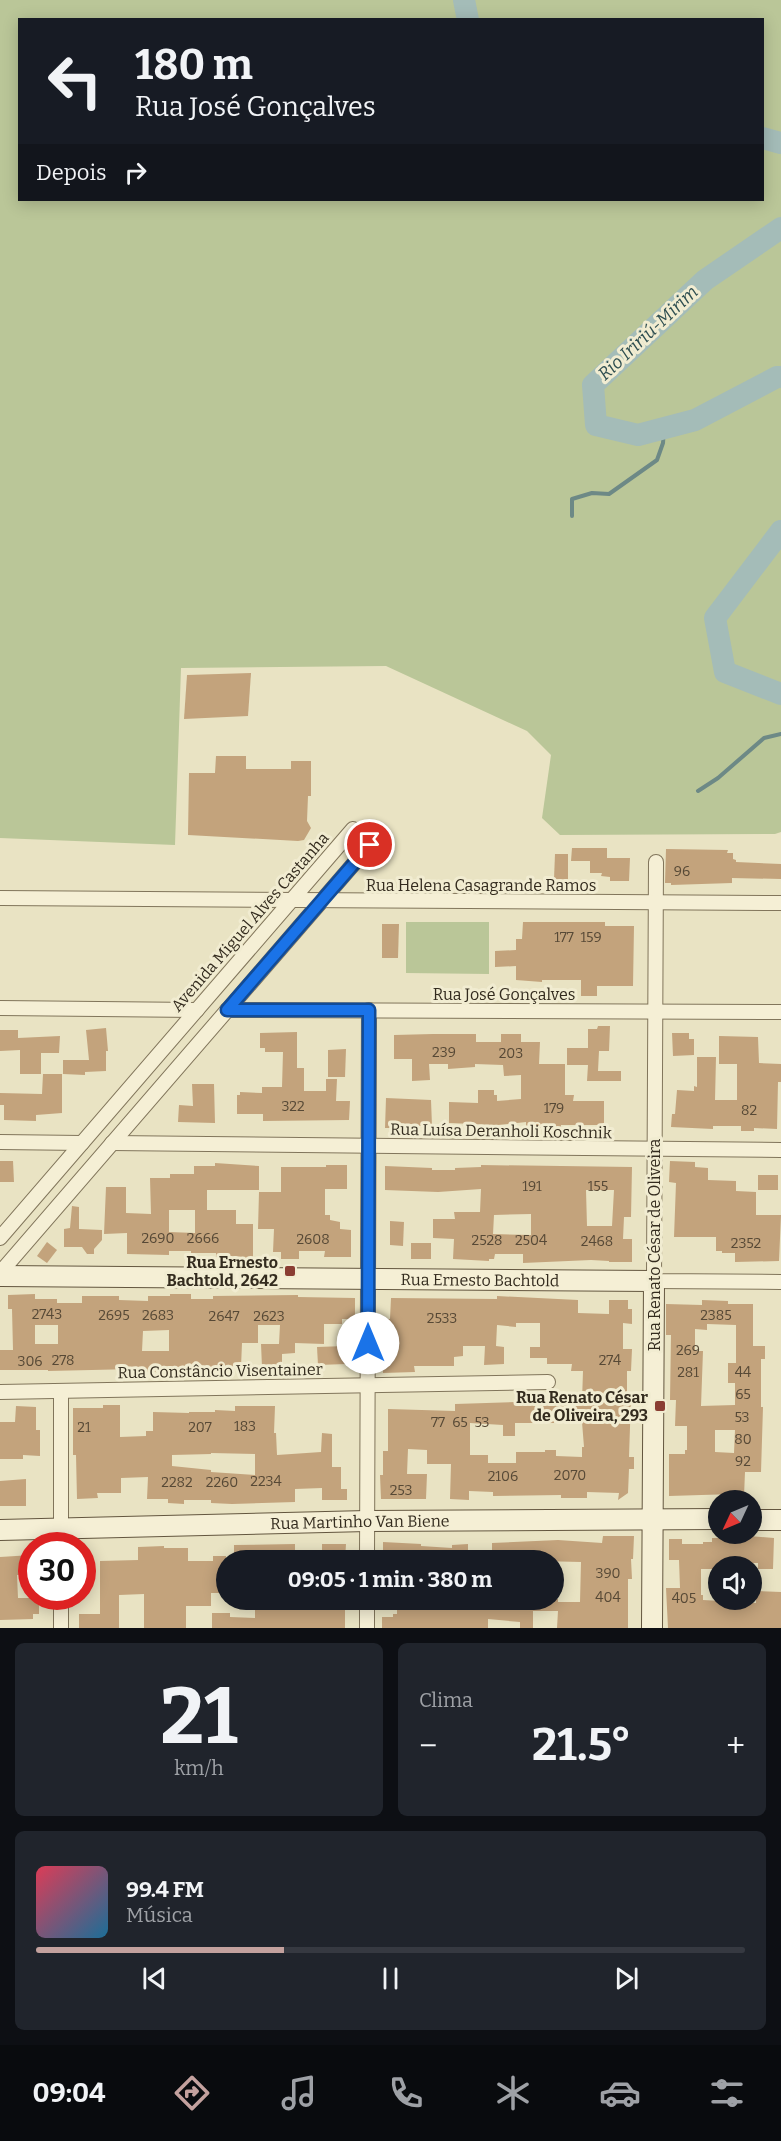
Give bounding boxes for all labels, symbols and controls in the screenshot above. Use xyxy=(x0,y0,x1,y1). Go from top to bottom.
text: 180 m xyxy=(135,40,253,90)
icon: left xyxy=(36,42,114,120)
text: Rua José Gonçalves xyxy=(135,91,376,123)
icon: right xyxy=(119,156,152,189)
text: Depois xyxy=(36,159,107,186)
water label: Rio Iririú-Mirim xyxy=(593,281,703,385)
pin xyxy=(344,819,395,870)
street label: Avenida Miguel Alves Castanha xyxy=(167,828,333,1015)
icon: arrive xyxy=(353,828,386,861)
house number: 96 xyxy=(674,863,690,880)
street label: Rua Helena Casagrande Ramos xyxy=(366,876,596,895)
house number: 177 xyxy=(554,929,574,946)
house number: 159 xyxy=(580,929,602,946)
street label: Rua José Gonçalves xyxy=(433,985,575,1004)
house number: 239 xyxy=(432,1044,456,1061)
house number: 203 xyxy=(499,1045,523,1062)
house number: 322 xyxy=(281,1098,305,1115)
house number: 179 xyxy=(544,1100,564,1117)
house number: 82 xyxy=(741,1102,757,1119)
street label: Rua Luísa Deranholi Koschnik xyxy=(390,1120,612,1142)
street label: Rua Renato César de Oliveira xyxy=(645,1138,664,1351)
house number: 191 xyxy=(522,1178,542,1195)
house number: 155 xyxy=(588,1178,608,1195)
house number: 2690 xyxy=(141,1230,175,1247)
house number: 2666 xyxy=(187,1230,219,1247)
house number: 2608 xyxy=(296,1231,330,1248)
house number: 2528 xyxy=(472,1232,502,1249)
house number: 2504 xyxy=(515,1232,547,1249)
house number: 2468 xyxy=(581,1233,613,1250)
house number: 2352 xyxy=(731,1235,761,1252)
place label: Rua Ernesto Bachtold, 2642 xyxy=(167,1253,278,1290)
marker: Rua Ernesto Bachtold, 2642 xyxy=(283,1264,297,1278)
street label: Rua Ernesto Bachtold xyxy=(400,1270,560,1290)
house number: 2743 xyxy=(32,1306,62,1323)
house number: 2695 xyxy=(98,1307,130,1324)
house number: 2683 xyxy=(142,1307,174,1324)
house number: 2385 xyxy=(700,1307,732,1324)
house number: 2647 xyxy=(209,1308,239,1325)
house number: 2623 xyxy=(253,1308,285,1325)
house number: 2533 xyxy=(427,1310,457,1327)
position arrow xyxy=(336,1311,400,1375)
house number: 269 xyxy=(676,1342,700,1359)
house number: 278 xyxy=(52,1352,74,1369)
house number: 274 xyxy=(599,1352,621,1369)
house number: 306 xyxy=(17,1353,43,1370)
street label: Rua Constâncio Visentainer xyxy=(117,1360,323,1382)
house number: 281 xyxy=(677,1364,699,1381)
house number: 44 xyxy=(735,1364,751,1381)
house number: 65 xyxy=(735,1386,751,1403)
place label: Rua Renato César de Oliveira, 293 xyxy=(516,1388,648,1425)
marker: Rua Renato César de Oliveira, 293 xyxy=(653,1399,667,1413)
house number: 53 xyxy=(734,1409,750,1426)
house number: 77 xyxy=(431,1414,445,1431)
house number: 65 xyxy=(452,1414,468,1431)
house number: 53 xyxy=(474,1414,490,1431)
house number: 183 xyxy=(234,1418,256,1435)
house number: 21 xyxy=(77,1419,91,1436)
house number: 207 xyxy=(188,1419,212,1436)
house number: 80 xyxy=(734,1431,752,1448)
house number: 92 xyxy=(735,1453,751,1470)
house number: 2070 xyxy=(554,1467,586,1484)
house number: 2106 xyxy=(488,1468,518,1485)
house number: 2234 xyxy=(250,1473,282,1490)
house number: 2282 xyxy=(161,1474,193,1491)
house number: 2260 xyxy=(206,1474,238,1491)
house number: 253 xyxy=(390,1482,412,1499)
north arrow xyxy=(708,1490,762,1544)
map controls xyxy=(708,1490,762,1610)
street label: Rua Martinho Van Biene xyxy=(270,1511,450,1533)
speed limit sign: 30 xyxy=(18,1532,96,1610)
button: sound xyxy=(708,1556,762,1610)
house number: 390 xyxy=(595,1565,621,1582)
text: 09:05 · 1 min · 380 m xyxy=(288,1566,492,1593)
house number: 404 xyxy=(595,1589,621,1606)
house number: 405 xyxy=(672,1590,696,1607)
text: 21 xyxy=(160,1670,238,1764)
text: Clima xyxy=(419,1688,473,1712)
text: 21.5° xyxy=(532,1718,631,1772)
text: − xyxy=(419,1726,437,1766)
text: + xyxy=(726,1726,745,1766)
text: km/h xyxy=(174,1756,224,1780)
text: 99.4 FM xyxy=(126,1876,204,1903)
text: Música xyxy=(126,1903,193,1927)
icon: previous xyxy=(138,1962,171,1995)
icon: pause xyxy=(374,1962,407,1995)
icon: next xyxy=(610,1962,643,1995)
icon: directions xyxy=(171,2072,213,2114)
icon: music xyxy=(278,2072,320,2114)
icon: phone xyxy=(385,2072,427,2114)
icon: climate xyxy=(492,2072,534,2114)
icon: car xyxy=(599,2072,641,2114)
icon: filters xyxy=(706,2072,748,2114)
text: 09:04 xyxy=(33,2077,106,2109)

